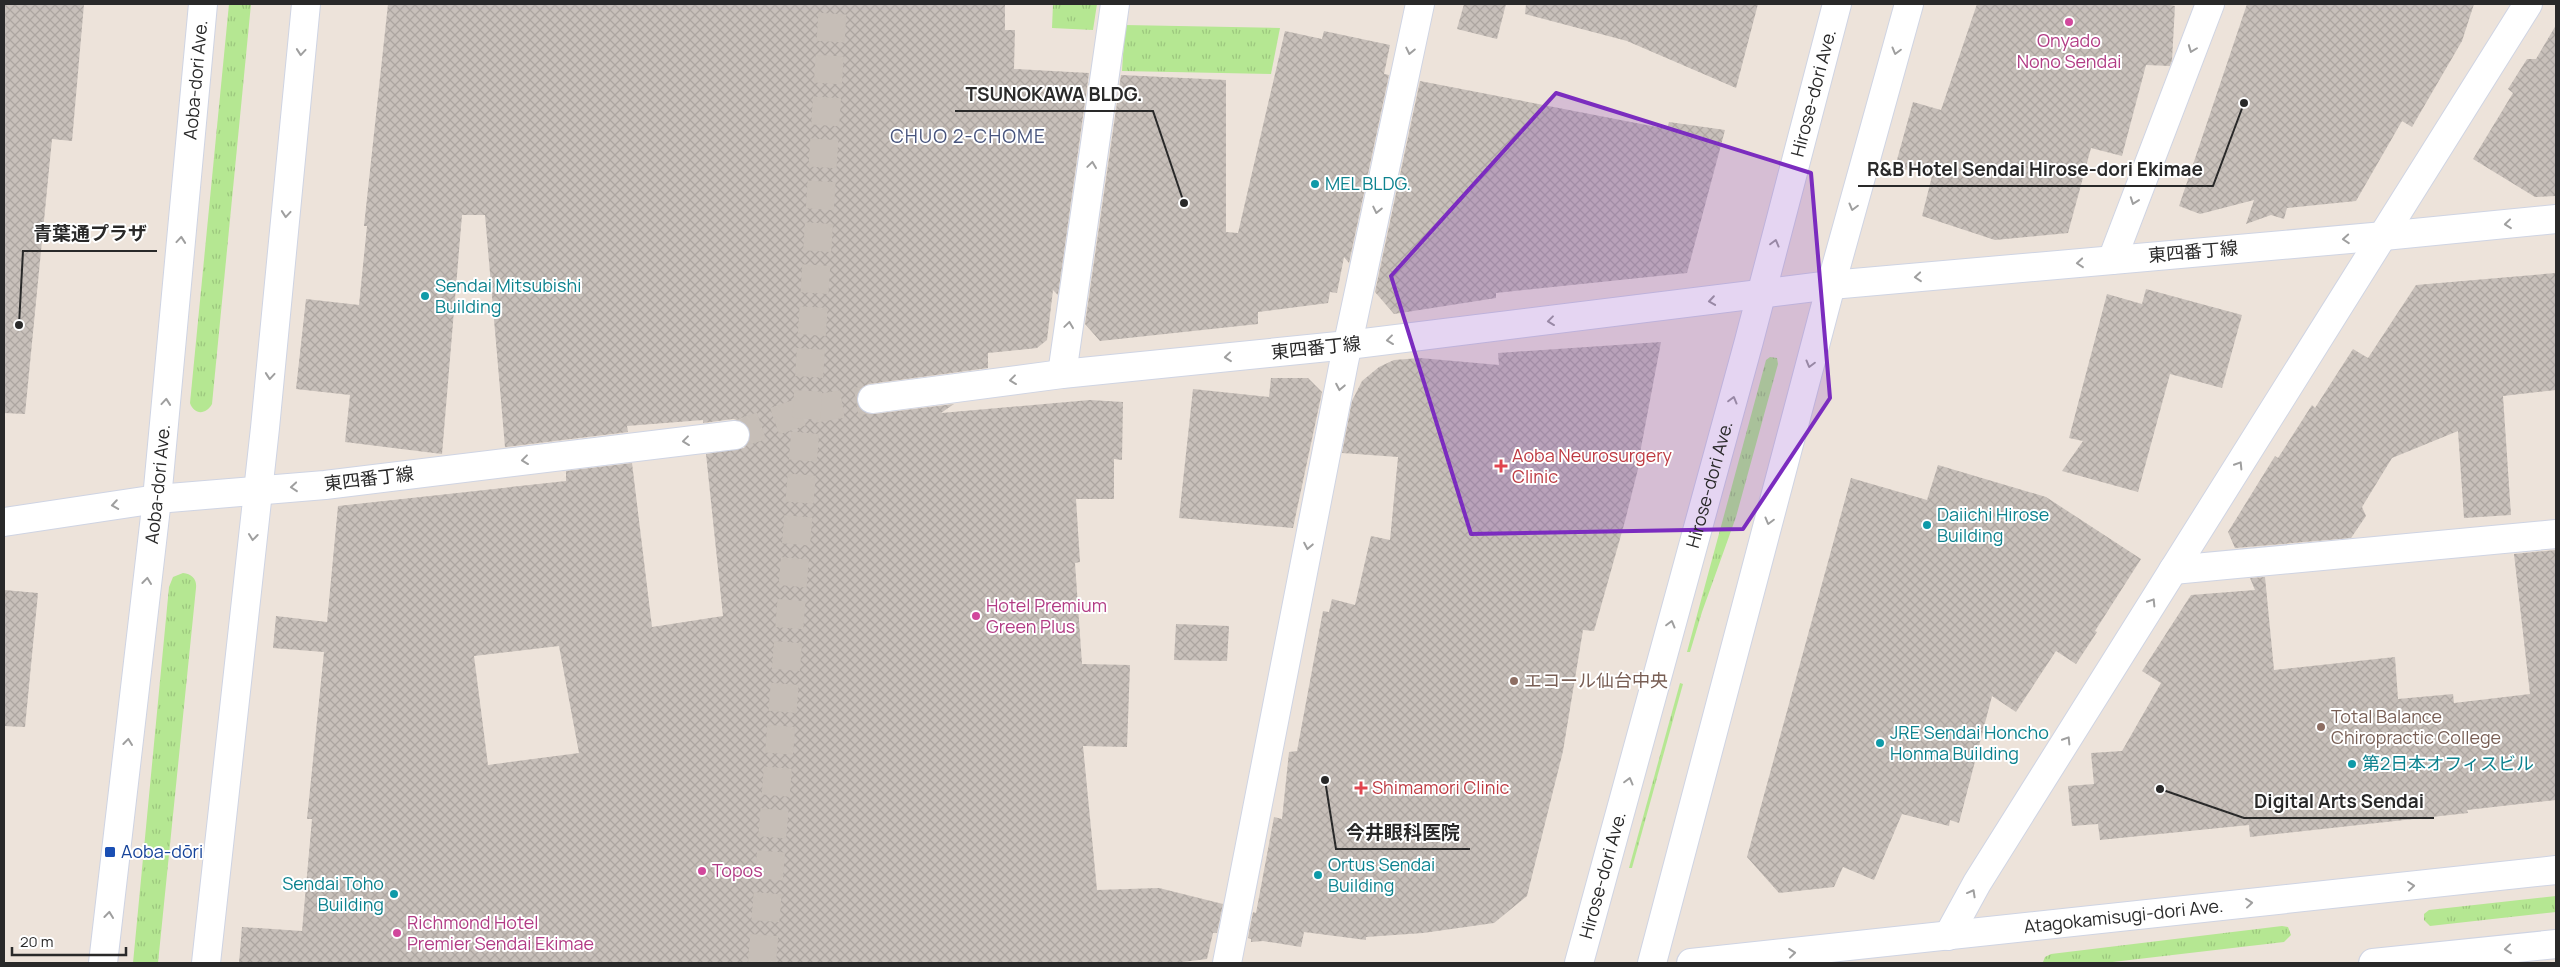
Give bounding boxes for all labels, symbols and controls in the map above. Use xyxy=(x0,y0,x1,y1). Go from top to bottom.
marker: Onyado Nono Sendai xyxy=(2063,16,2075,28)
street label: Aoba-dori Ave. xyxy=(177,19,212,141)
street label: Hirose-dori Ave. xyxy=(1785,27,1841,159)
place label: Onyado Nono Sendai xyxy=(2017,28,2121,73)
one-way arrow xyxy=(2188,44,2198,53)
one-way arrow xyxy=(1892,46,1902,54)
one-way arrow xyxy=(1405,47,1416,56)
one-way arrow xyxy=(296,49,307,57)
callout: TSUNOKAWA BLDG. xyxy=(955,77,1153,111)
text: TSUNOKAWA BLDG. xyxy=(965,81,1143,107)
district label: CHUO 2-CHOME xyxy=(890,123,1046,149)
callout: R&B Hotel Sendai Hirose-dori Ekimae xyxy=(1858,152,2213,186)
text: R&B Hotel Sendai Hirose-dori Ekimae xyxy=(1867,156,2203,182)
one-way arrow xyxy=(1086,160,1096,169)
place label: MEL BLDG. xyxy=(1325,171,1411,195)
marker: MEL BLDG. xyxy=(1309,178,1321,190)
one-way arrow xyxy=(2130,196,2140,205)
one-way arrow xyxy=(1848,203,1859,212)
one-way arrow xyxy=(1372,206,1382,215)
one-way arrow xyxy=(280,210,291,218)
callout: 青葉通プラザ xyxy=(23,217,157,251)
one-way arrow xyxy=(2503,218,2511,229)
text: 青葉通プラザ xyxy=(33,220,147,246)
one-way arrow xyxy=(2342,233,2350,244)
street label: 東四番丁線 xyxy=(2147,235,2239,267)
one-way arrow xyxy=(175,236,186,244)
one-way arrow xyxy=(1769,240,1779,248)
one-way arrow xyxy=(2075,257,2083,268)
one-way arrow xyxy=(1913,271,1921,282)
place label: Sendai Mitsubishi Building xyxy=(435,273,581,318)
marker: Sendai Mitsubishi Building xyxy=(419,290,431,302)
one-way arrow xyxy=(1708,295,1716,305)
one-way arrow xyxy=(1547,315,1555,326)
one-way arrow xyxy=(1063,321,1073,330)
street label: 東四番丁線 xyxy=(1270,330,1362,364)
one-way arrow xyxy=(1385,334,1393,345)
one-way arrow xyxy=(1224,351,1232,362)
one-way arrow xyxy=(1806,360,1816,368)
one-way arrow xyxy=(265,372,276,380)
one-way arrow xyxy=(1009,374,1017,385)
one-way arrow xyxy=(1335,382,1345,391)
one-way arrow xyxy=(1727,397,1737,405)
one-way arrow xyxy=(160,398,171,406)
street label: Hirose-dori Ave. xyxy=(1680,418,1738,551)
street label: Aoba-dori Ave. xyxy=(139,423,175,545)
one-way arrow xyxy=(682,435,690,446)
place label: Aoba Neurosurgery Clinic xyxy=(1512,443,1673,488)
one-way arrow xyxy=(521,454,529,465)
marker: Aoba Neurosurgery Clinic xyxy=(1494,459,1508,473)
street label: 東四番丁線 xyxy=(323,461,415,495)
one-way arrow xyxy=(2233,461,2242,471)
one-way arrow xyxy=(290,481,298,492)
one-way arrow xyxy=(111,500,119,510)
place label: Daiichi Hirose Building xyxy=(1937,502,2049,547)
one-way arrow xyxy=(1764,517,1775,526)
marker: Daiichi Hirose Building xyxy=(1921,519,1933,531)
one-way arrow xyxy=(248,534,259,542)
one-way arrow xyxy=(1304,542,1314,550)
one-way arrow xyxy=(141,577,152,585)
place label: Hotel Premium Green Plus xyxy=(986,593,1107,638)
one-way arrow xyxy=(2146,599,2156,608)
marker: Hotel Premium Green Plus xyxy=(970,610,982,622)
one-way arrow xyxy=(1666,621,1676,629)
place label: エコール仙台中央 xyxy=(1524,668,1668,692)
marker: エコール仙台中央 xyxy=(1508,675,1520,687)
place label: Total Balance Chiropractic College xyxy=(2331,704,2501,749)
place label: JRE Sendai Honcho Honma Building xyxy=(1890,720,2049,765)
marker: Total Balance Chiropractic College xyxy=(2315,721,2327,733)
marker: JRE Sendai Honcho Honma Building xyxy=(1874,737,1886,749)
one-way arrow xyxy=(2060,737,2070,746)
one-way arrow xyxy=(122,738,133,746)
place label: 第2日本オフィスビル xyxy=(2362,751,2534,775)
marker: 第2日本オフィスビル xyxy=(2346,758,2358,770)
place label: Shimamori Clinic xyxy=(1372,775,1510,799)
one-way arrow xyxy=(1623,778,1633,786)
marker: Shimamori Clinic xyxy=(1354,781,1368,795)
callout: Digital Arts Sendai xyxy=(2244,784,2434,818)
text: Digital Arts Sendai xyxy=(2254,788,2424,814)
street label: Hirose-dori Ave. xyxy=(1573,809,1631,941)
callout: 今井眼科医院 xyxy=(1336,815,1470,849)
text: 今井眼科医院 xyxy=(1346,819,1460,845)
place label: Aoba-dōri xyxy=(121,839,203,863)
marker: Aoba-dōri xyxy=(103,845,117,859)
place label: Ortus Sendai Building xyxy=(1328,852,1435,897)
place label: Topos xyxy=(712,858,763,882)
marker: Topos xyxy=(696,865,708,877)
marker: Ortus Sendai Building xyxy=(1312,869,1324,881)
place label: Sendai Toho Building xyxy=(282,871,384,916)
one-way arrow xyxy=(2407,881,2415,892)
marker: Sendai Toho Building xyxy=(388,888,400,900)
one-way arrow xyxy=(1965,890,1975,899)
street label: Atagokamisugi-dori Ave. xyxy=(2022,893,2224,938)
one-way arrow xyxy=(2246,898,2254,909)
one-way arrow xyxy=(103,910,114,918)
place label: Richmond Hotel Premier Sendai Ekimae xyxy=(407,910,594,955)
scale bar xyxy=(12,924,126,956)
marker: Richmond Hotel Premier Sendai Ekimae xyxy=(391,927,403,939)
text: 20 m xyxy=(20,931,53,952)
one-way arrow xyxy=(2503,943,2511,954)
one-way arrow xyxy=(1788,947,1796,958)

